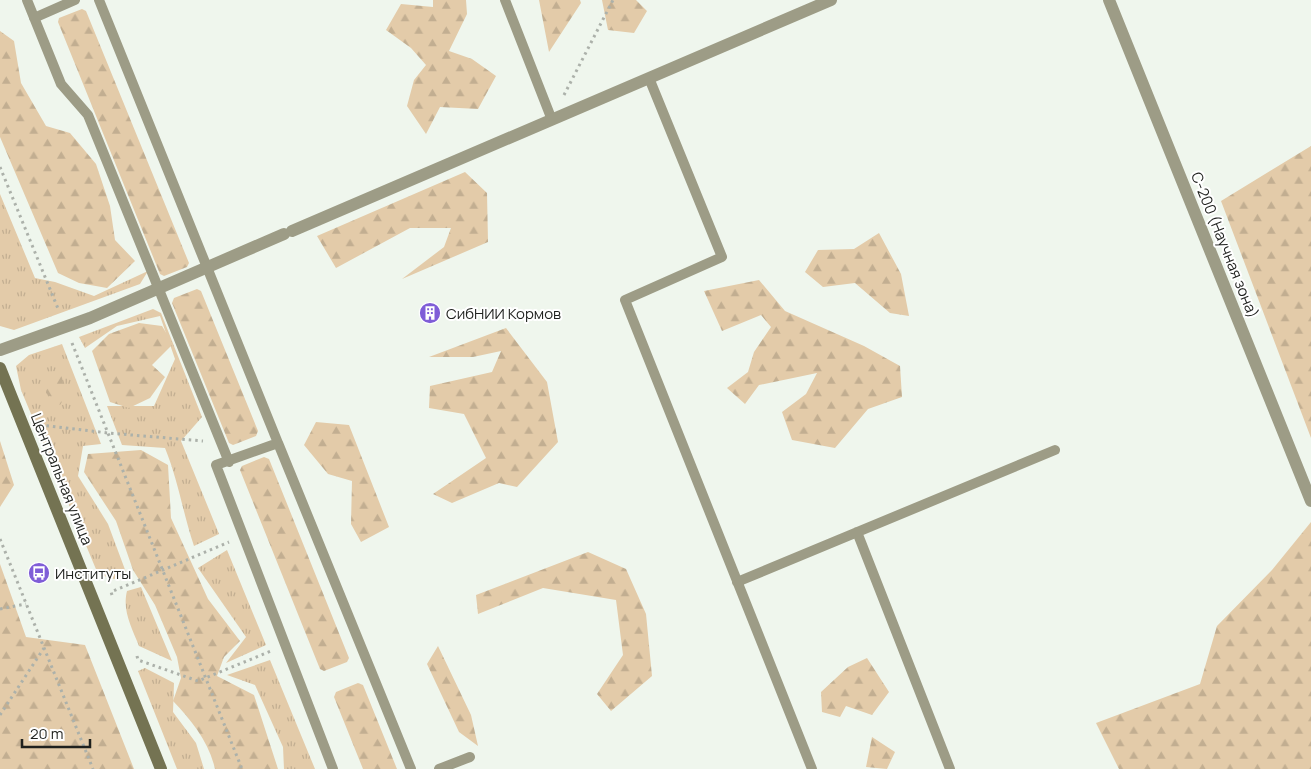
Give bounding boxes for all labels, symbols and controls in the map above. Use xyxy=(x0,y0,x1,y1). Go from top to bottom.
street label: С-200 (Научная зона) xyxy=(1186,169,1264,321)
building icon: СибНИИ Кормов xyxy=(418,301,442,325)
place label: СибНИИ Кормов xyxy=(446,303,561,324)
street label: Центральная улица xyxy=(26,410,98,548)
bus stop icon: Институты xyxy=(27,561,51,585)
place label: Институты xyxy=(55,563,131,584)
scale bar xyxy=(22,716,90,748)
text: 20 m xyxy=(30,723,63,744)

